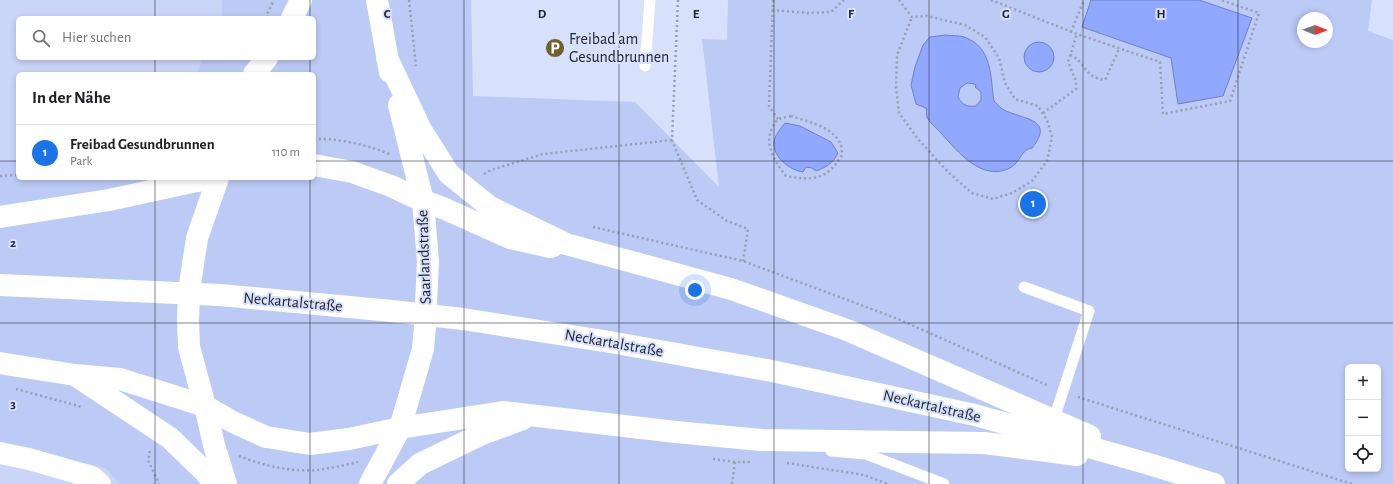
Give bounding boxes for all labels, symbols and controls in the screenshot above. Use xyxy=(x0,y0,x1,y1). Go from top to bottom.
text: C xyxy=(384,8,391,21)
text: D xyxy=(538,8,547,21)
text: E xyxy=(693,8,700,21)
text: F xyxy=(848,8,855,21)
text: G xyxy=(1002,8,1010,21)
text: H xyxy=(1156,8,1166,21)
north arrow xyxy=(1297,12,1333,48)
search box xyxy=(16,16,316,60)
icon: search xyxy=(30,27,52,49)
text: Hier suchen xyxy=(62,30,132,45)
place label: Freibad am Gesundbrunnen xyxy=(569,31,669,65)
parking icon: Freibad am Gesundbrunnen xyxy=(544,37,566,59)
text: In der Nähe xyxy=(32,89,111,106)
text: Freibad Gesundbrunnen xyxy=(70,137,215,152)
text: 1 xyxy=(43,146,47,159)
text: 110 m xyxy=(272,146,300,159)
text: Park xyxy=(70,155,92,168)
pin: 1 xyxy=(1020,189,1046,219)
street label: Saarlandstraße xyxy=(414,210,434,304)
text: 2 xyxy=(10,237,16,250)
your location xyxy=(685,280,705,300)
street label: Neckartalstraße xyxy=(243,290,343,314)
street label: Neckartalstraße xyxy=(564,326,664,360)
map controls xyxy=(1345,364,1381,472)
button: + xyxy=(1345,364,1381,400)
street label: Neckartalstraße xyxy=(882,387,982,425)
text: 3 xyxy=(10,398,16,411)
button: − xyxy=(1345,400,1381,436)
button: locate xyxy=(1345,436,1381,472)

